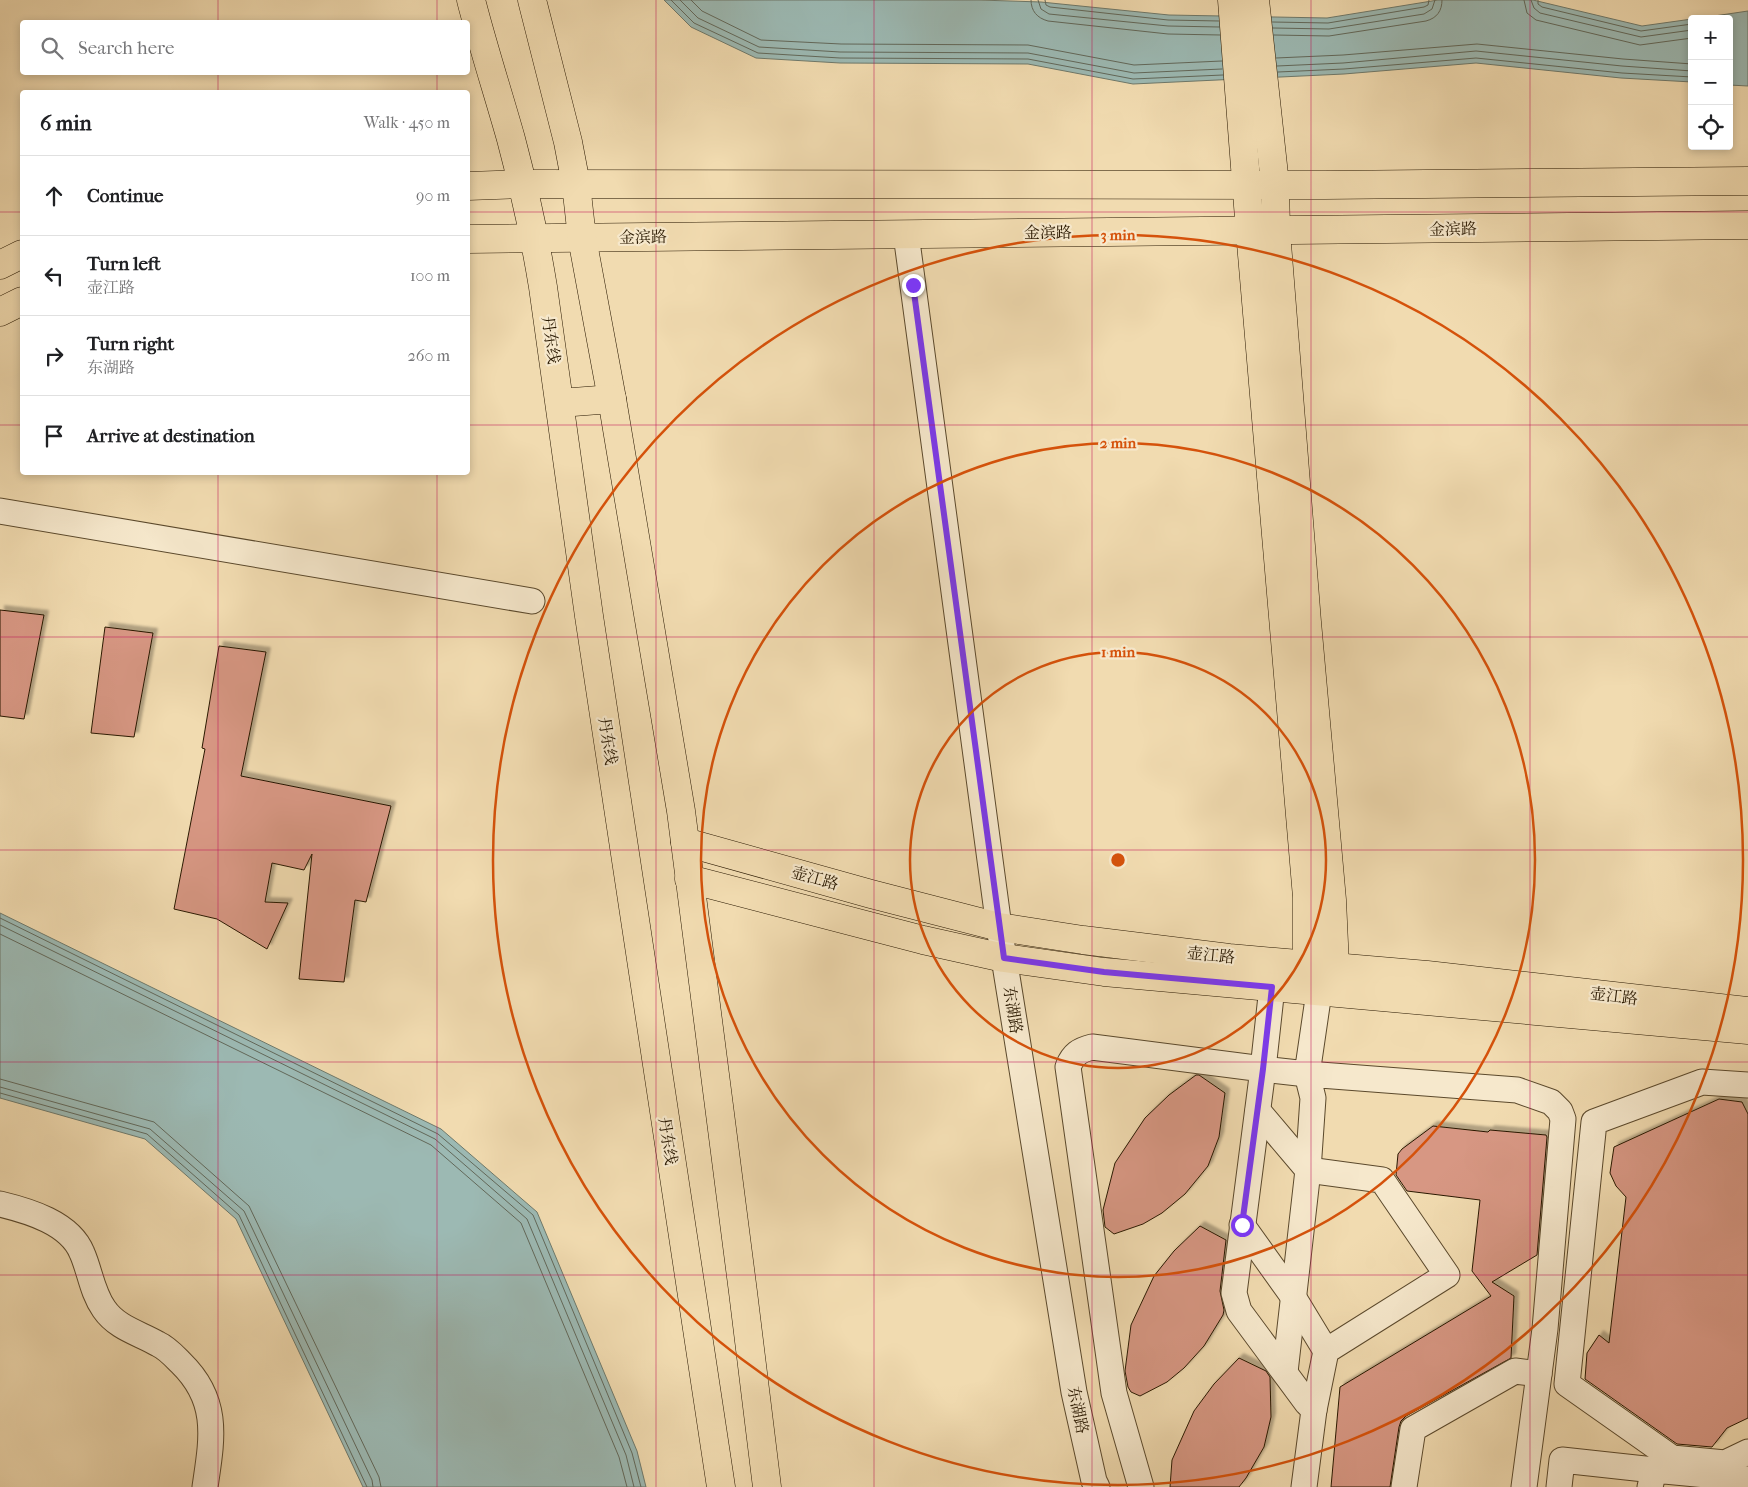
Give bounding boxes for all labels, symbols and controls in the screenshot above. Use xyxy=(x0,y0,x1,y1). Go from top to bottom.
map controls xyxy=(1688,15,1733,150)
button: + xyxy=(1688,15,1733,60)
search box xyxy=(20,20,470,75)
icon: search xyxy=(38,34,66,62)
text: Search here xyxy=(78,37,174,59)
button: − xyxy=(1688,60,1733,105)
button: locate xyxy=(1688,105,1733,150)
text: 6 min xyxy=(40,111,92,135)
text: Walk · 450 m xyxy=(364,113,450,132)
icon: ahead xyxy=(40,182,68,210)
text: Continue xyxy=(87,185,163,207)
text: 90 m xyxy=(416,186,450,205)
street label: 金滨路 xyxy=(1429,219,1477,239)
street label: 金滨路 xyxy=(1024,223,1072,242)
text: 3 min xyxy=(1101,226,1136,244)
street label: 金滨路 xyxy=(619,227,667,247)
text: Turn left xyxy=(87,253,161,275)
icon: left xyxy=(40,262,68,290)
text: 100 m xyxy=(410,266,450,285)
route end xyxy=(902,274,925,297)
text: 壶江路 xyxy=(87,278,135,297)
street label: 丹东线 xyxy=(538,315,564,365)
text: Turn right xyxy=(87,333,174,355)
icon: right xyxy=(40,342,68,370)
text: 260 m xyxy=(408,346,450,365)
text: 东湖路 xyxy=(87,358,135,377)
icon: arrive xyxy=(40,422,68,450)
text: Arrive at destination xyxy=(87,425,255,447)
text: 2 min xyxy=(1100,434,1137,452)
text: 1 min xyxy=(1101,643,1135,661)
street label: 丹东线 xyxy=(595,716,621,766)
centre of rings xyxy=(1109,851,1127,869)
street label: 壶江路 xyxy=(789,862,841,894)
street label: 壶江路 xyxy=(1186,943,1236,967)
street label: 壶江路 xyxy=(1589,984,1639,1008)
street label: 东湖路 xyxy=(1000,985,1026,1035)
street label: 丹东线 xyxy=(655,1116,681,1166)
route start xyxy=(1231,1214,1254,1237)
street label: 东湖路 xyxy=(1064,1385,1092,1435)

